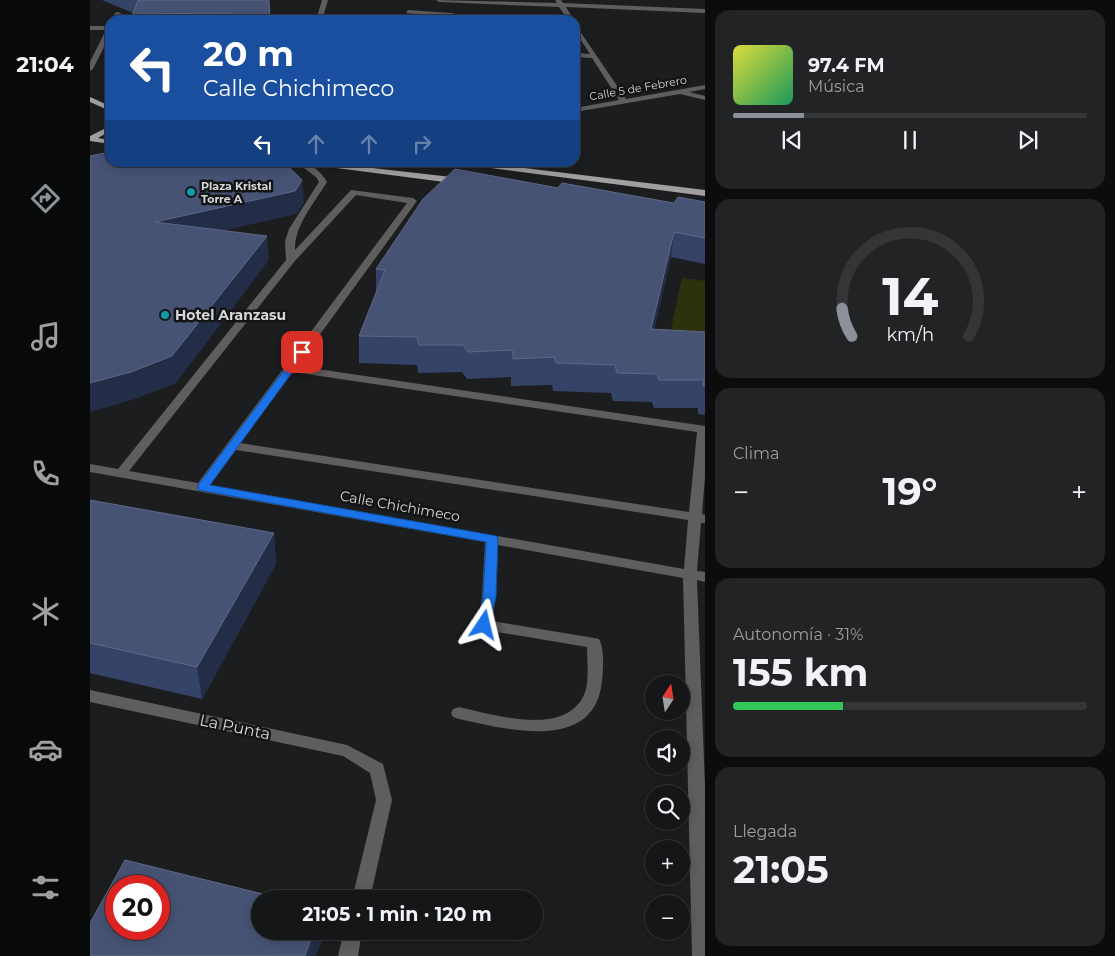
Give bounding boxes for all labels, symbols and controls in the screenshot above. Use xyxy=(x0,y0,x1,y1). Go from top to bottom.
text: 20 m xyxy=(203,32,294,75)
icon: left xyxy=(120,35,185,100)
text: 21:04 xyxy=(16,51,74,78)
text: 97.4 FM xyxy=(808,54,885,77)
street label: Calle 5 de Febrero xyxy=(588,73,688,103)
text: Calle Chichimeco xyxy=(203,75,394,102)
text: Música xyxy=(808,77,865,96)
icon: previous xyxy=(778,126,806,154)
icon: pause xyxy=(896,126,924,154)
icon: next xyxy=(1014,126,1042,154)
icon: left xyxy=(249,130,277,158)
icon: ahead xyxy=(302,130,330,158)
icon: ahead xyxy=(355,130,383,158)
icon: right xyxy=(408,130,436,158)
place label: Plaza Kristal Torre A xyxy=(201,179,272,206)
icon: directions xyxy=(28,181,63,216)
marker: Plaza Kristal Torre A xyxy=(185,186,197,198)
text: 14 xyxy=(882,265,938,328)
place label: Hotel Aranzasu xyxy=(175,306,286,324)
marker: Hotel Aranzasu xyxy=(159,309,171,321)
icon: music xyxy=(28,319,63,354)
text: km/h xyxy=(886,324,934,345)
pin xyxy=(281,331,323,373)
icon: arrive xyxy=(288,338,316,366)
text: Clima xyxy=(733,444,779,463)
icon: phone xyxy=(28,456,63,491)
text: 19° xyxy=(883,468,938,515)
text: − xyxy=(733,475,749,509)
text: + xyxy=(1071,475,1087,509)
street label: Calle Chichimeco xyxy=(338,487,462,525)
icon: climate xyxy=(28,594,63,629)
position arrow xyxy=(457,598,509,650)
text: Autonomía · 31% xyxy=(733,625,863,644)
text: 155 km xyxy=(733,649,868,696)
north arrow xyxy=(645,675,690,720)
map controls xyxy=(645,675,690,940)
street label: La Punta xyxy=(198,710,272,744)
button: sound xyxy=(645,730,690,775)
icon: car xyxy=(28,732,63,767)
button: search xyxy=(645,785,690,830)
text: Llegada xyxy=(733,822,797,841)
button: + xyxy=(645,840,690,885)
text: 21:05 xyxy=(733,846,829,893)
icon: filters xyxy=(28,870,63,905)
speed limit sign: 20 xyxy=(105,875,170,940)
button: − xyxy=(645,895,690,940)
text: 21:05 · 1 min · 120 m xyxy=(302,903,492,926)

